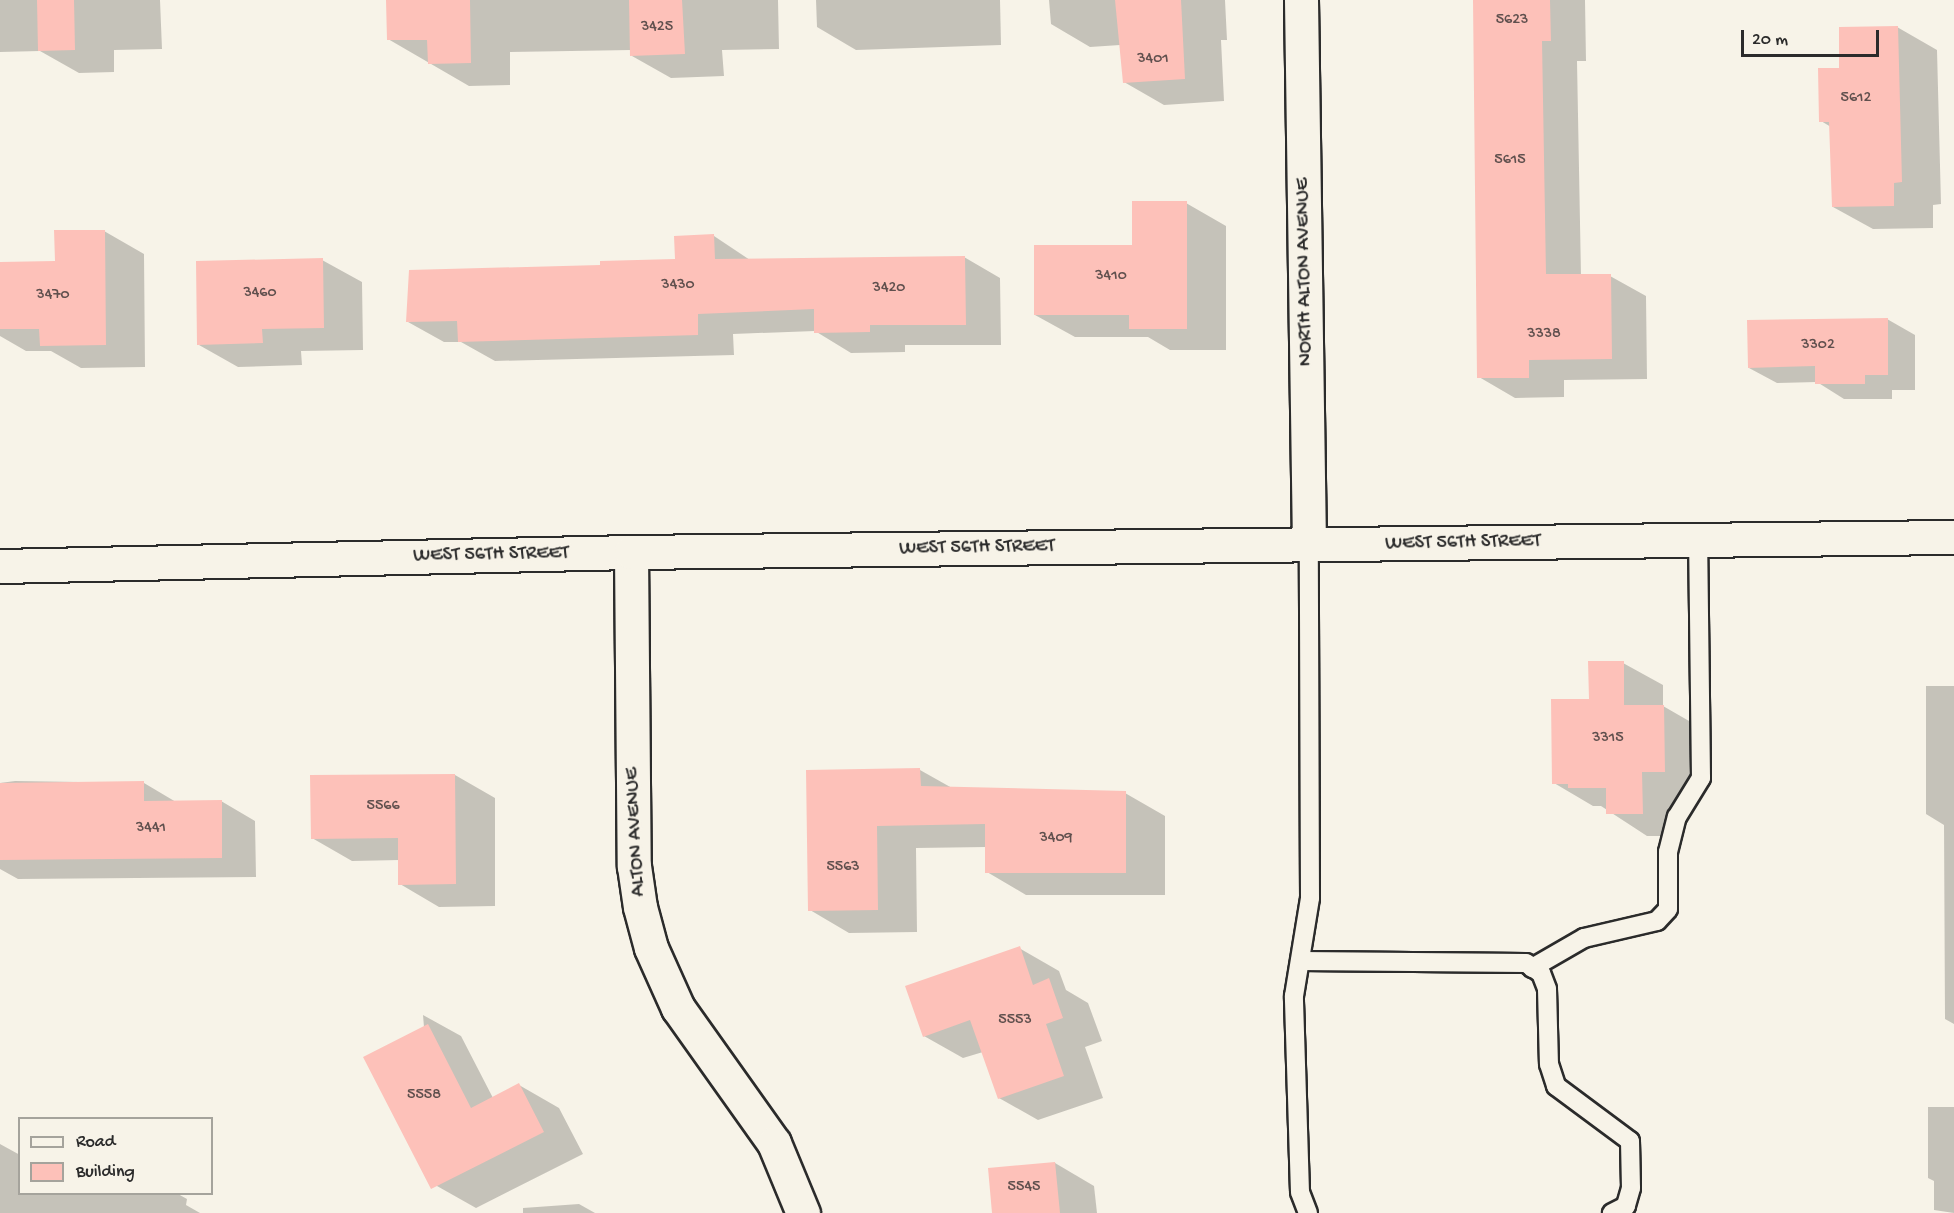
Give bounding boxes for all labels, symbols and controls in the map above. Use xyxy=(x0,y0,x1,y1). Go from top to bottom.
house number: 5623 xyxy=(1496,11,1528,31)
house number: 3425 xyxy=(641,18,673,38)
scale bar xyxy=(1744,18,1882,56)
text: 20 m xyxy=(1752,30,1788,51)
house number: 3401 xyxy=(1137,50,1169,70)
house number: 5612 xyxy=(1841,89,1871,109)
house number: 5615 xyxy=(1494,151,1526,171)
street label: NORTH ALTON AVENUE xyxy=(1291,178,1319,366)
house number: 3410 xyxy=(1095,267,1127,287)
house number: 3430 xyxy=(661,276,695,296)
house number: 3420 xyxy=(873,279,905,299)
house number: 3460 xyxy=(243,284,277,304)
house number: 3470 xyxy=(36,286,70,306)
house number: 3338 xyxy=(1527,325,1561,345)
house number: 3302 xyxy=(1801,336,1835,356)
street label: WEST 56TH STREET xyxy=(1385,530,1541,556)
street label: WEST 56TH STREET xyxy=(899,535,1055,561)
street label: WEST 56TH STREET xyxy=(413,542,569,568)
house number: 3315 xyxy=(1592,729,1624,749)
street label: ALTON AVENUE xyxy=(621,767,651,897)
house number: 5566 xyxy=(366,797,400,817)
house number: 3441 xyxy=(136,819,166,839)
house number: 3409 xyxy=(1040,829,1072,849)
house number: 5563 xyxy=(826,858,860,878)
house number: 5553 xyxy=(998,1011,1032,1031)
house number: 5558 xyxy=(407,1086,441,1106)
legend xyxy=(18,1117,213,1195)
text: Road xyxy=(76,1132,115,1153)
text: Building xyxy=(76,1162,135,1183)
house number: 5545 xyxy=(1008,1178,1040,1198)

